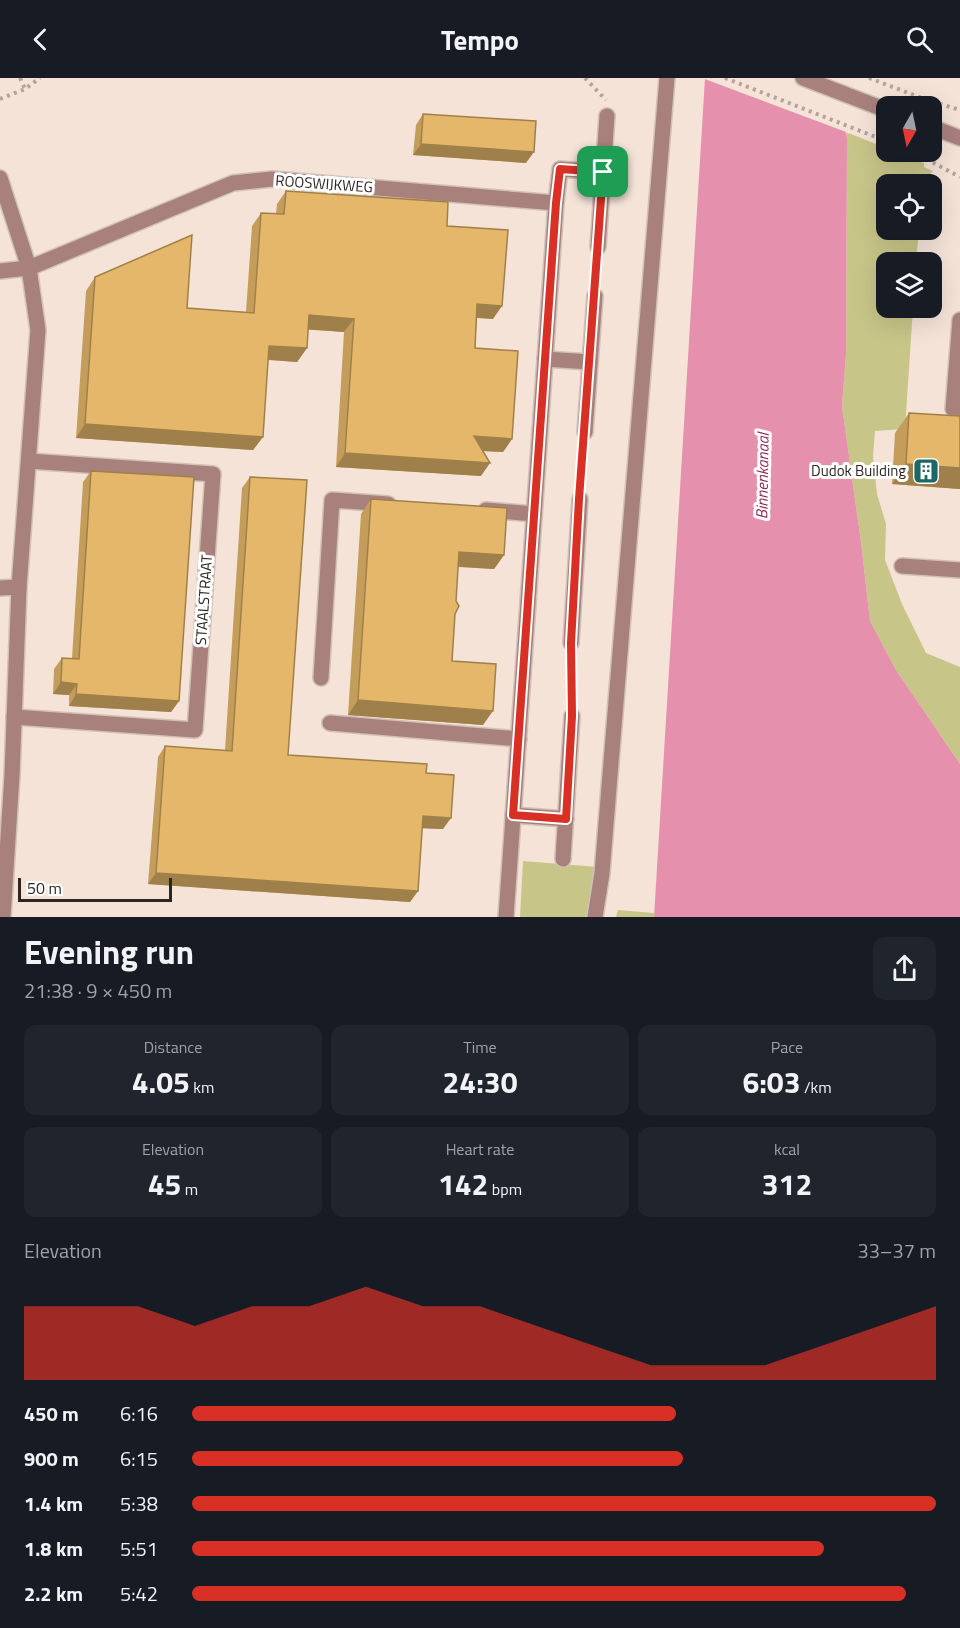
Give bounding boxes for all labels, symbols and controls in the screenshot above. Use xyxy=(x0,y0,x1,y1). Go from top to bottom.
text: Tempo xyxy=(441,19,519,60)
icon: back xyxy=(24,23,57,56)
icon: search xyxy=(903,23,936,56)
north arrow xyxy=(876,96,942,162)
map controls xyxy=(876,96,942,318)
pin xyxy=(577,146,628,197)
icon: arrive xyxy=(586,155,619,188)
street label: ROOSWIJKWEG xyxy=(275,169,374,198)
button: locate xyxy=(876,174,942,240)
button: layers xyxy=(876,252,942,318)
water label: Binnenkanaal xyxy=(749,431,775,519)
building icon: Dudok Building xyxy=(911,456,941,486)
place label: Dudok Building xyxy=(811,459,906,482)
street label: STAALSTRAAT xyxy=(189,554,218,646)
scale bar xyxy=(18,875,172,902)
text: 50 m xyxy=(27,876,62,900)
text: Evening run xyxy=(24,927,194,977)
button: share xyxy=(873,937,936,1000)
text: 21:38 · 9 × 450 m xyxy=(24,975,172,1006)
text: Distance xyxy=(144,1035,202,1059)
text: Time xyxy=(463,1035,497,1059)
text: Pace xyxy=(771,1035,803,1059)
text: 4.05 xyxy=(132,1059,190,1105)
text: 24:30 xyxy=(443,1059,517,1105)
text: 6:03 xyxy=(742,1059,800,1105)
text: km xyxy=(190,1075,214,1099)
text: /km xyxy=(800,1075,832,1099)
text: Elevation xyxy=(142,1137,204,1161)
text: Heart rate xyxy=(446,1137,514,1161)
text: kcal xyxy=(774,1137,800,1161)
text: 45 xyxy=(148,1161,181,1207)
text: 142 xyxy=(438,1161,488,1207)
text: 312 xyxy=(762,1161,812,1207)
text: m xyxy=(181,1177,198,1201)
text: bpm xyxy=(488,1177,522,1201)
text: Elevation xyxy=(24,1235,102,1266)
text: 33–37 m xyxy=(857,1235,936,1266)
text: 450 m xyxy=(24,1398,79,1429)
text: 6:16 xyxy=(120,1398,158,1429)
text: 900 m xyxy=(24,1443,79,1474)
text: 6:15 xyxy=(120,1443,158,1474)
text: 1.4 km xyxy=(24,1488,83,1519)
text: 5:38 xyxy=(120,1488,158,1519)
text: 1.8 km xyxy=(24,1533,83,1564)
text: 5:51 xyxy=(120,1533,158,1564)
text: 2.2 km xyxy=(24,1578,83,1609)
text: 5:42 xyxy=(120,1578,158,1609)

